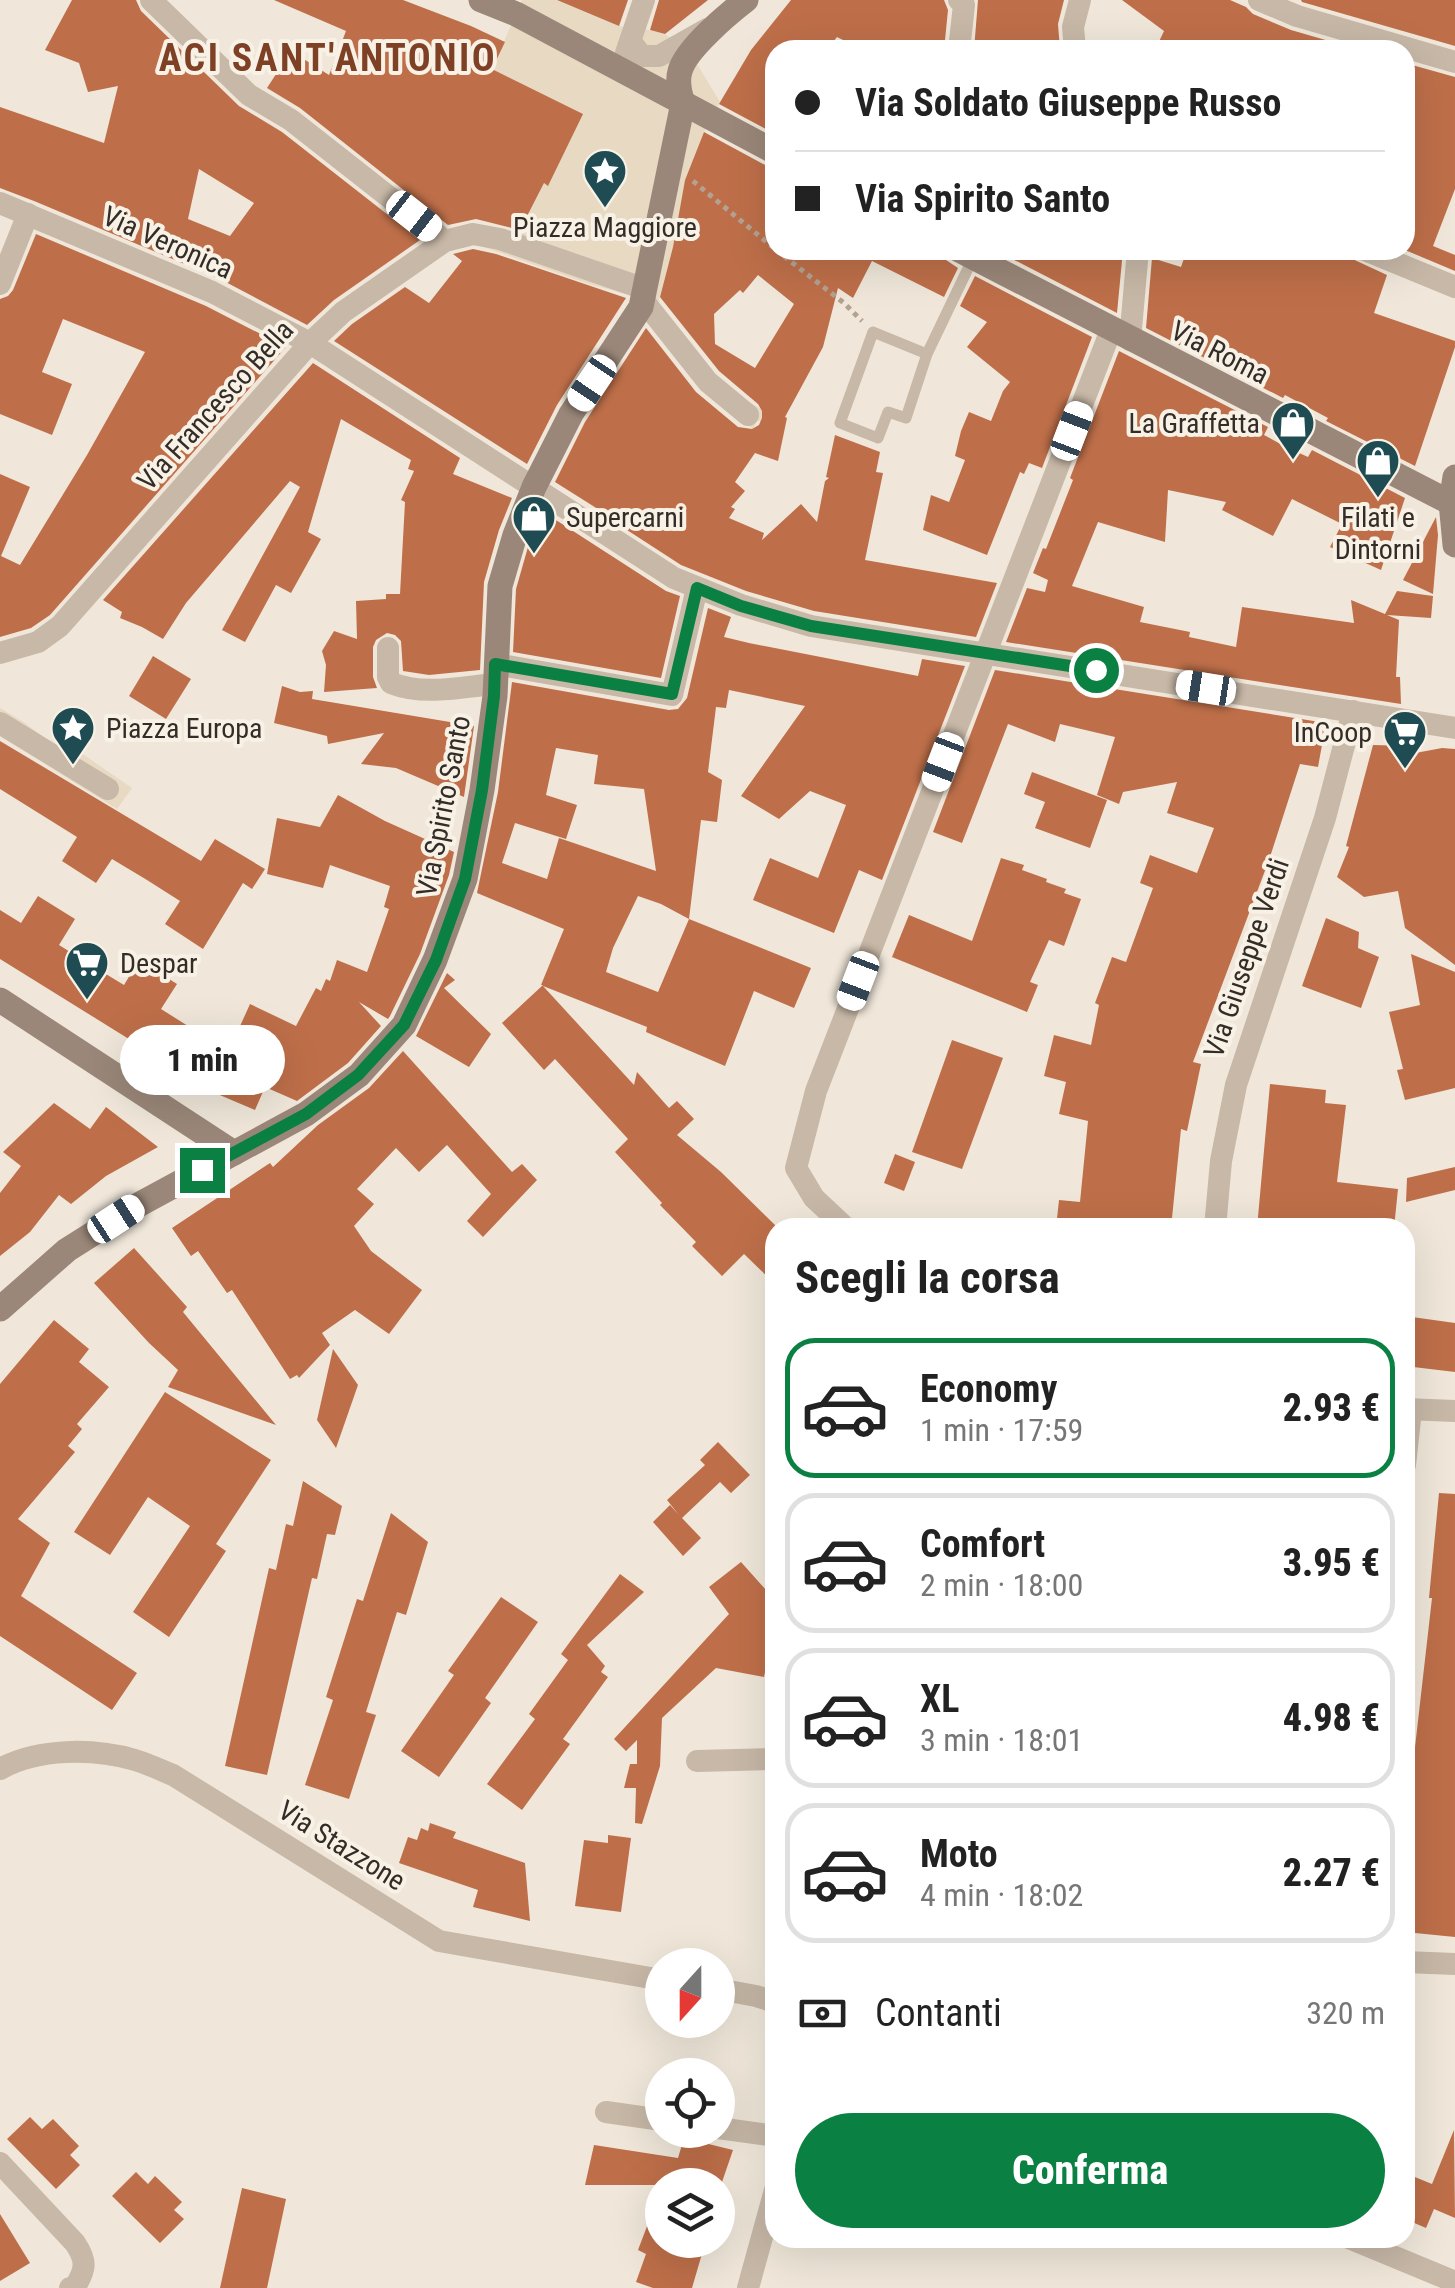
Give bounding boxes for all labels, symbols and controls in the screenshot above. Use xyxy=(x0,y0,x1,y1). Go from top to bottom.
district label: ACI SANT'ANTONIO xyxy=(159,36,497,80)
text: Via Soldato Giuseppe Russo xyxy=(855,81,1281,125)
place icon: Piazza Maggiore xyxy=(582,148,628,209)
text: Via Spirito Santo xyxy=(855,177,1110,221)
car xyxy=(381,186,447,246)
street label: Via Veronica xyxy=(98,199,238,286)
place label: Piazza Maggiore xyxy=(513,211,697,244)
street label: Via Francesco Bella xyxy=(131,314,300,497)
street label: Via Roma xyxy=(1165,314,1274,391)
car xyxy=(563,350,621,416)
car xyxy=(1047,398,1097,464)
shop icon: La Graffetta xyxy=(1270,400,1316,461)
place label: La Graffetta xyxy=(1128,407,1260,440)
shop icon: Filati e Dintorni xyxy=(1355,438,1401,499)
shop icon: Supercarni xyxy=(511,494,557,555)
place label: Supercarni xyxy=(566,501,684,534)
place label: Filati e Dintorni xyxy=(1335,501,1421,566)
route start xyxy=(1074,648,1119,693)
car xyxy=(1174,668,1238,708)
place icon: Piazza Europa xyxy=(50,705,96,766)
supermarket icon: InCoop xyxy=(1382,709,1428,770)
place label: Piazza Europa xyxy=(106,712,263,745)
street label: Via Spirito Santo xyxy=(410,713,477,899)
place label: InCoop xyxy=(1294,716,1372,749)
car xyxy=(918,729,968,795)
street label: Via Giuseppe Verdi xyxy=(1197,854,1296,1062)
supermarket icon: Despar xyxy=(64,940,110,1001)
place label: Despar xyxy=(120,947,198,980)
car xyxy=(833,948,883,1014)
callout: 1 min xyxy=(120,1025,284,1095)
text: 1 min xyxy=(167,1041,238,1079)
route end xyxy=(180,1148,225,1193)
car xyxy=(83,1190,149,1248)
text: Scegli la corsa xyxy=(795,1251,1060,1304)
icon: car xyxy=(800,1363,890,1453)
text: Economy xyxy=(920,1367,1057,1411)
text: 2.93 € xyxy=(1283,1386,1380,1430)
text: 1 min · 17:59 xyxy=(920,1411,1083,1449)
icon: car xyxy=(800,1518,890,1608)
text: Comfort xyxy=(920,1522,1045,1566)
text: 3.95 € xyxy=(1283,1541,1380,1585)
text: 2 min · 18:00 xyxy=(920,1566,1083,1604)
icon: car xyxy=(800,1673,890,1763)
text: XL xyxy=(920,1677,959,1721)
text: 4.98 € xyxy=(1283,1696,1380,1740)
text: 3 min · 18:01 xyxy=(920,1721,1083,1759)
street label: Via Stazzone xyxy=(272,1793,411,1897)
icon: car xyxy=(800,1828,890,1918)
text: Moto xyxy=(920,1832,998,1876)
text: 2.27 € xyxy=(1283,1851,1380,1895)
text: 4 min · 18:02 xyxy=(920,1876,1083,1914)
north arrow xyxy=(645,1948,735,2038)
map controls xyxy=(645,1948,735,2258)
icon: cash xyxy=(795,1986,850,2041)
text: Contanti xyxy=(875,1991,1002,2035)
text: 320 m xyxy=(1306,1994,1385,2032)
button: locate xyxy=(645,2058,735,2148)
button: Conferma xyxy=(795,2113,1385,2228)
button: layers xyxy=(645,2168,735,2258)

